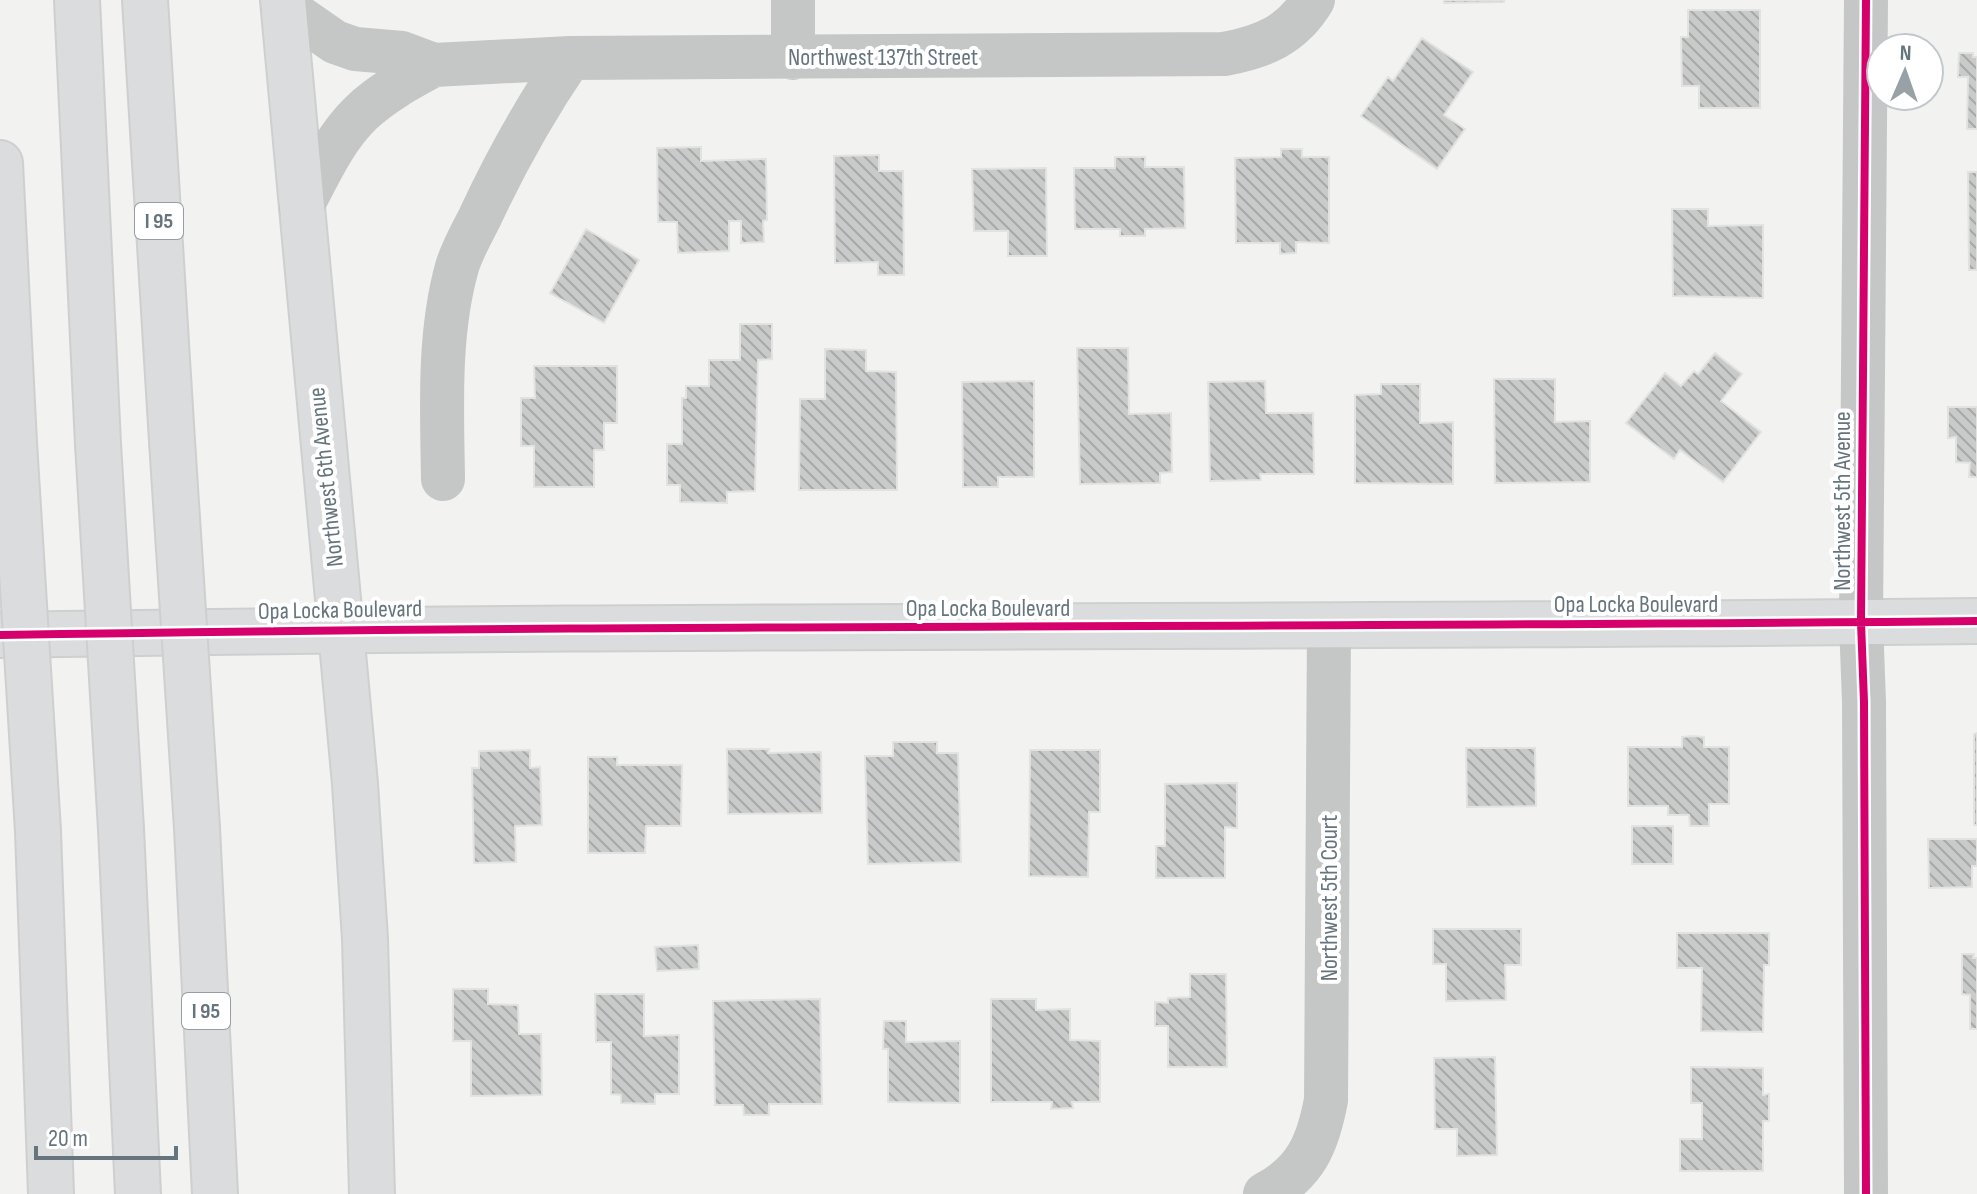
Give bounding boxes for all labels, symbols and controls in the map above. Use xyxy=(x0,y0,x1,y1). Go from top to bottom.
north arrow xyxy=(1865,32,1945,112)
text: N xyxy=(1899,40,1912,67)
street label: Northwest 137th Street xyxy=(788,43,978,72)
road number: I 95 xyxy=(135,203,183,239)
street label: Northwest 6th Avenue xyxy=(302,386,350,568)
street label: Northwest 5th Avenue xyxy=(1828,411,1857,591)
street label: Opa Locka Boulevard xyxy=(1554,590,1718,619)
street label: Opa Locka Boulevard xyxy=(258,594,422,626)
street label: Opa Locka Boulevard xyxy=(906,594,1070,623)
street label: Northwest 5th Court xyxy=(1315,815,1344,981)
road number: I 95 xyxy=(182,993,230,1029)
scale bar xyxy=(36,1110,176,1160)
text: 20 m xyxy=(48,1124,88,1153)

